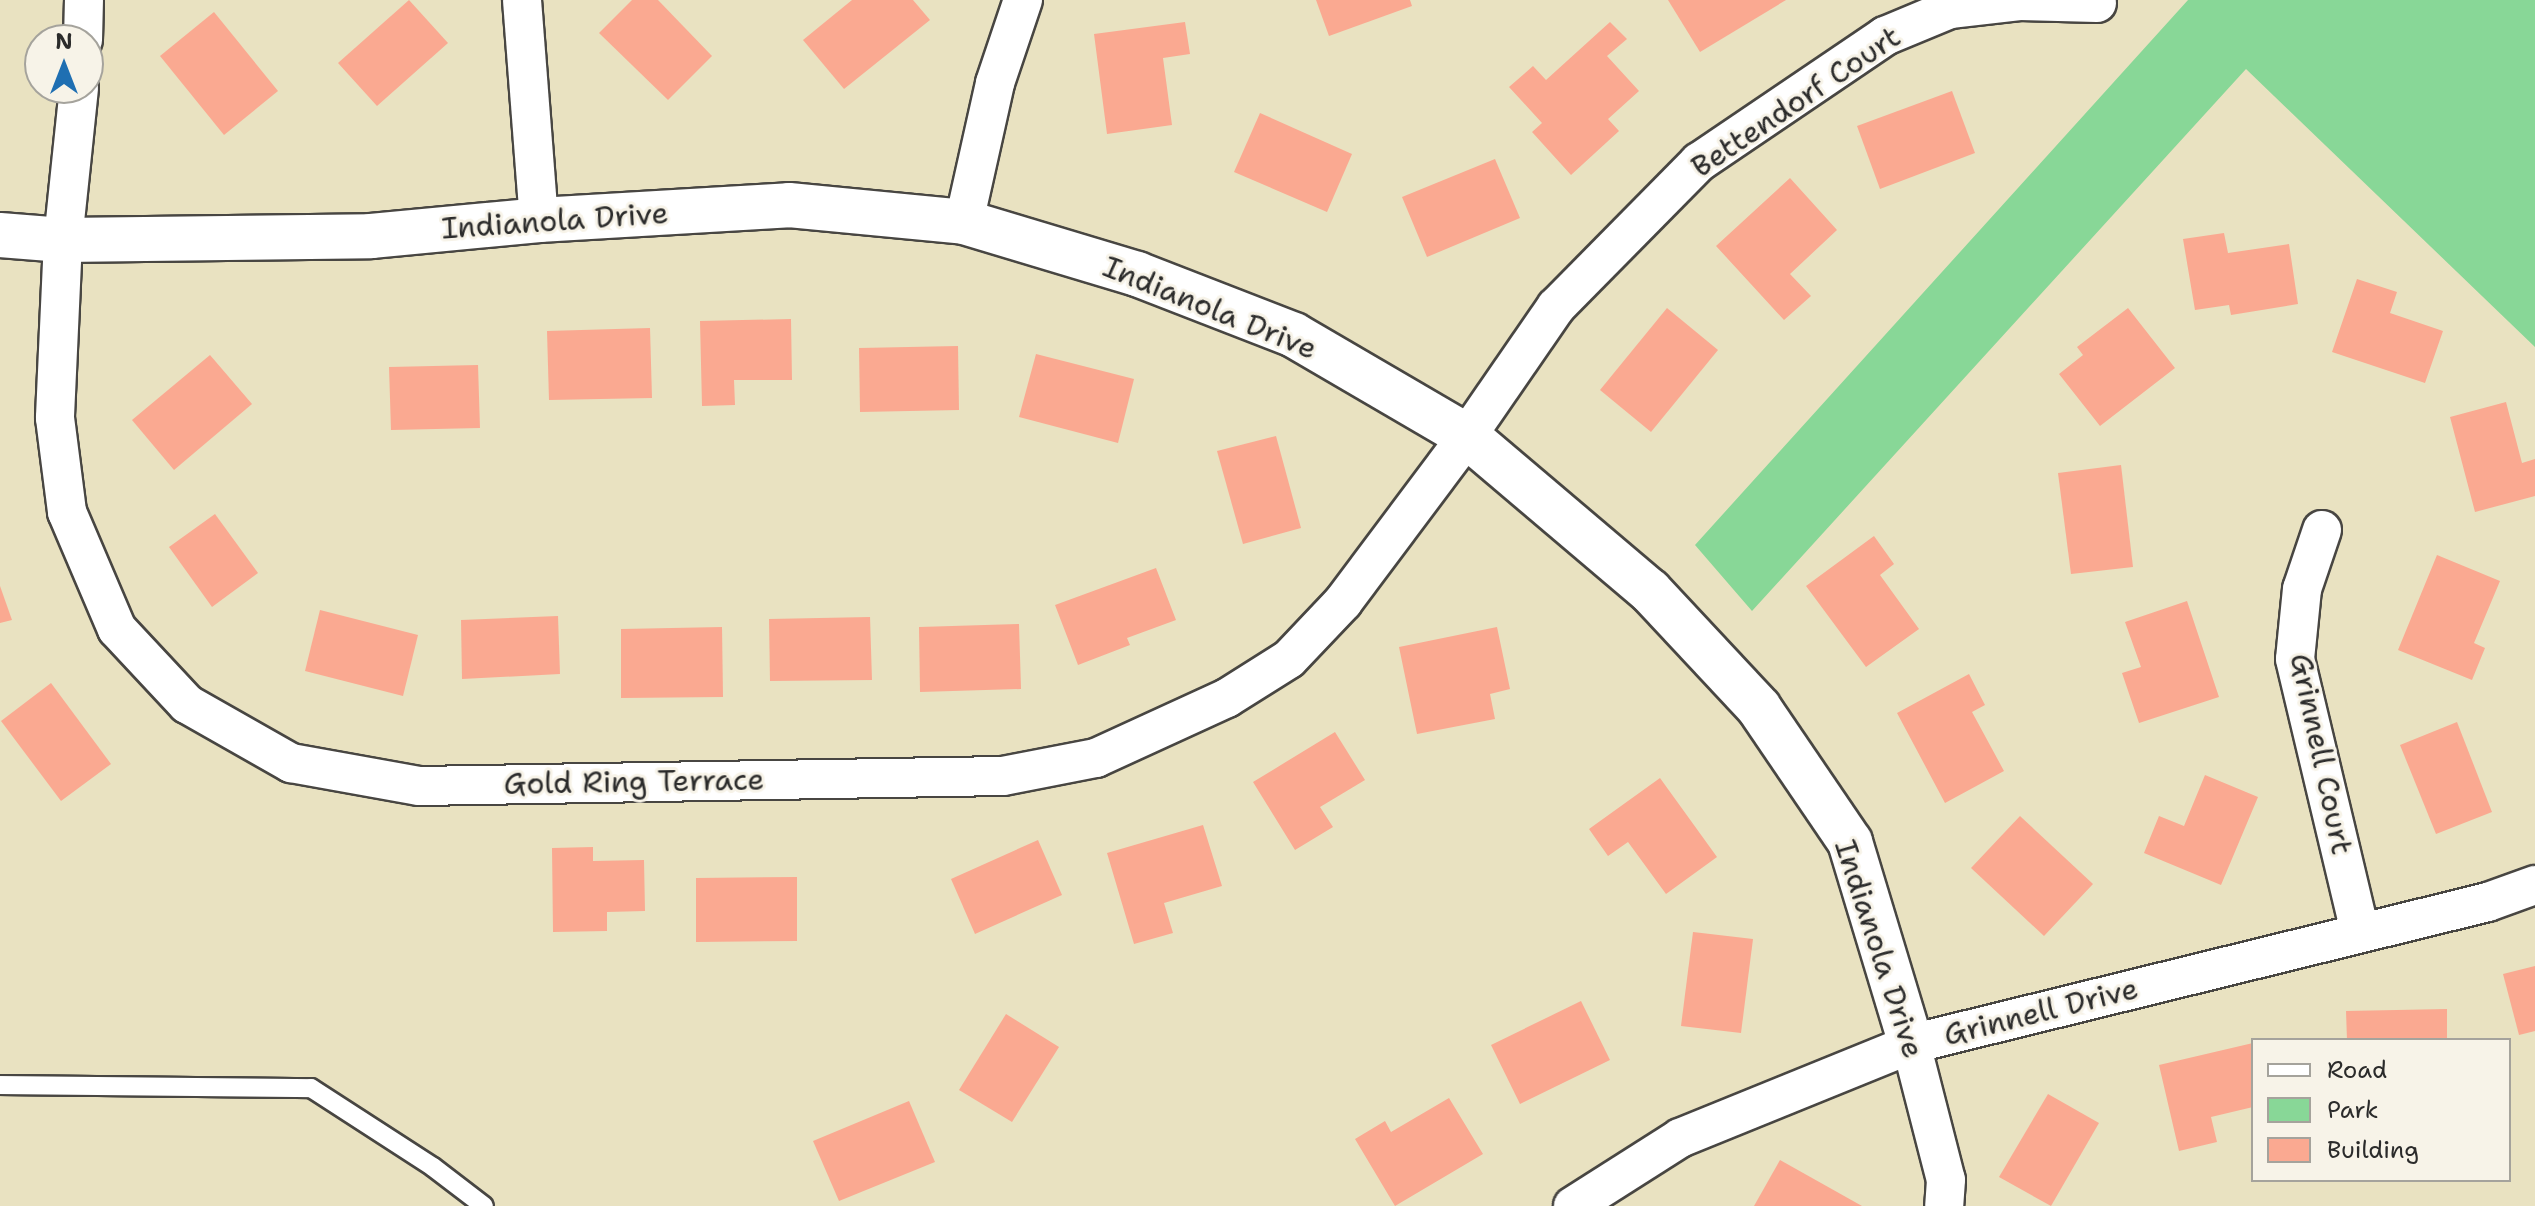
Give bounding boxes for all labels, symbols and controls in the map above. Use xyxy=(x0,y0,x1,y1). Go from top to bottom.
street label: Bettendorf Court xyxy=(1685,19,1907,185)
north arrow xyxy=(24,24,104,104)
text: N xyxy=(55,27,73,56)
street label: Indianola Drive xyxy=(440,195,670,247)
street label: Indianola Drive xyxy=(1098,249,1322,367)
street label: Grinnell Court xyxy=(2282,650,2360,858)
street label: Gold Ring Terrace xyxy=(503,762,765,802)
street label: Indianola Drive xyxy=(1827,835,1931,1063)
street label: Grinnell Drive xyxy=(1940,970,2142,1054)
legend xyxy=(2251,1038,2511,1182)
text: Road xyxy=(2327,1054,2387,1086)
text: Park xyxy=(2327,1094,2379,1126)
text: Building xyxy=(2327,1134,2419,1166)

